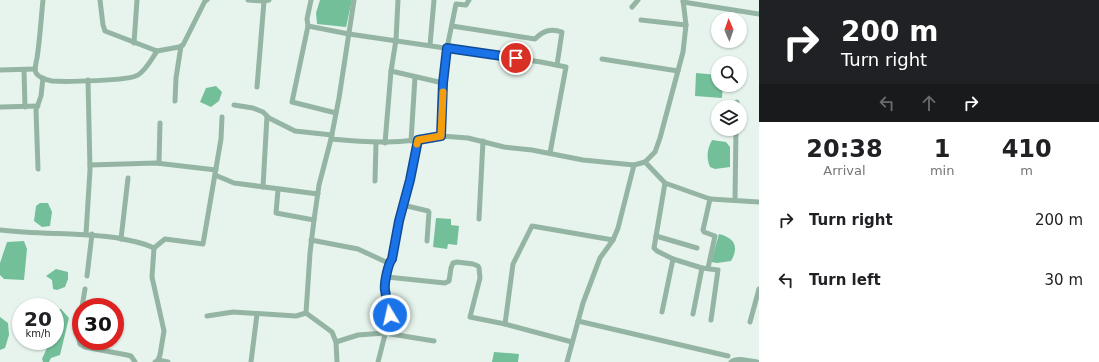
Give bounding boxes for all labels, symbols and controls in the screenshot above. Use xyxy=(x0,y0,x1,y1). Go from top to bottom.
north arrow xyxy=(711,12,747,48)
map controls xyxy=(711,12,747,136)
text: 200 m xyxy=(841,15,938,48)
icon: right xyxy=(775,16,827,68)
pin xyxy=(499,41,533,75)
icon: arrive xyxy=(505,47,527,69)
text: Turn right xyxy=(841,49,927,70)
button: search xyxy=(711,56,747,92)
icon: left xyxy=(876,92,898,114)
icon: ahead xyxy=(918,92,940,114)
icon: right xyxy=(960,92,982,114)
button: layers xyxy=(711,100,747,136)
text: 20:38 xyxy=(806,135,883,163)
text: 1 xyxy=(934,135,950,163)
text: 410 xyxy=(1002,135,1052,163)
text: Arrival xyxy=(823,163,866,178)
text: min xyxy=(930,163,954,178)
text: m xyxy=(1020,163,1033,178)
icon: right xyxy=(775,209,797,231)
text: Turn right xyxy=(809,211,893,229)
text: 200 m xyxy=(1035,211,1083,229)
icon: left xyxy=(775,269,797,291)
text: Turn left xyxy=(809,271,881,289)
text: 30 m xyxy=(1045,271,1083,289)
position arrow xyxy=(369,294,411,336)
speed limit sign: 30 xyxy=(72,298,124,350)
text: 20 xyxy=(24,307,52,331)
text: km/h xyxy=(25,328,51,339)

